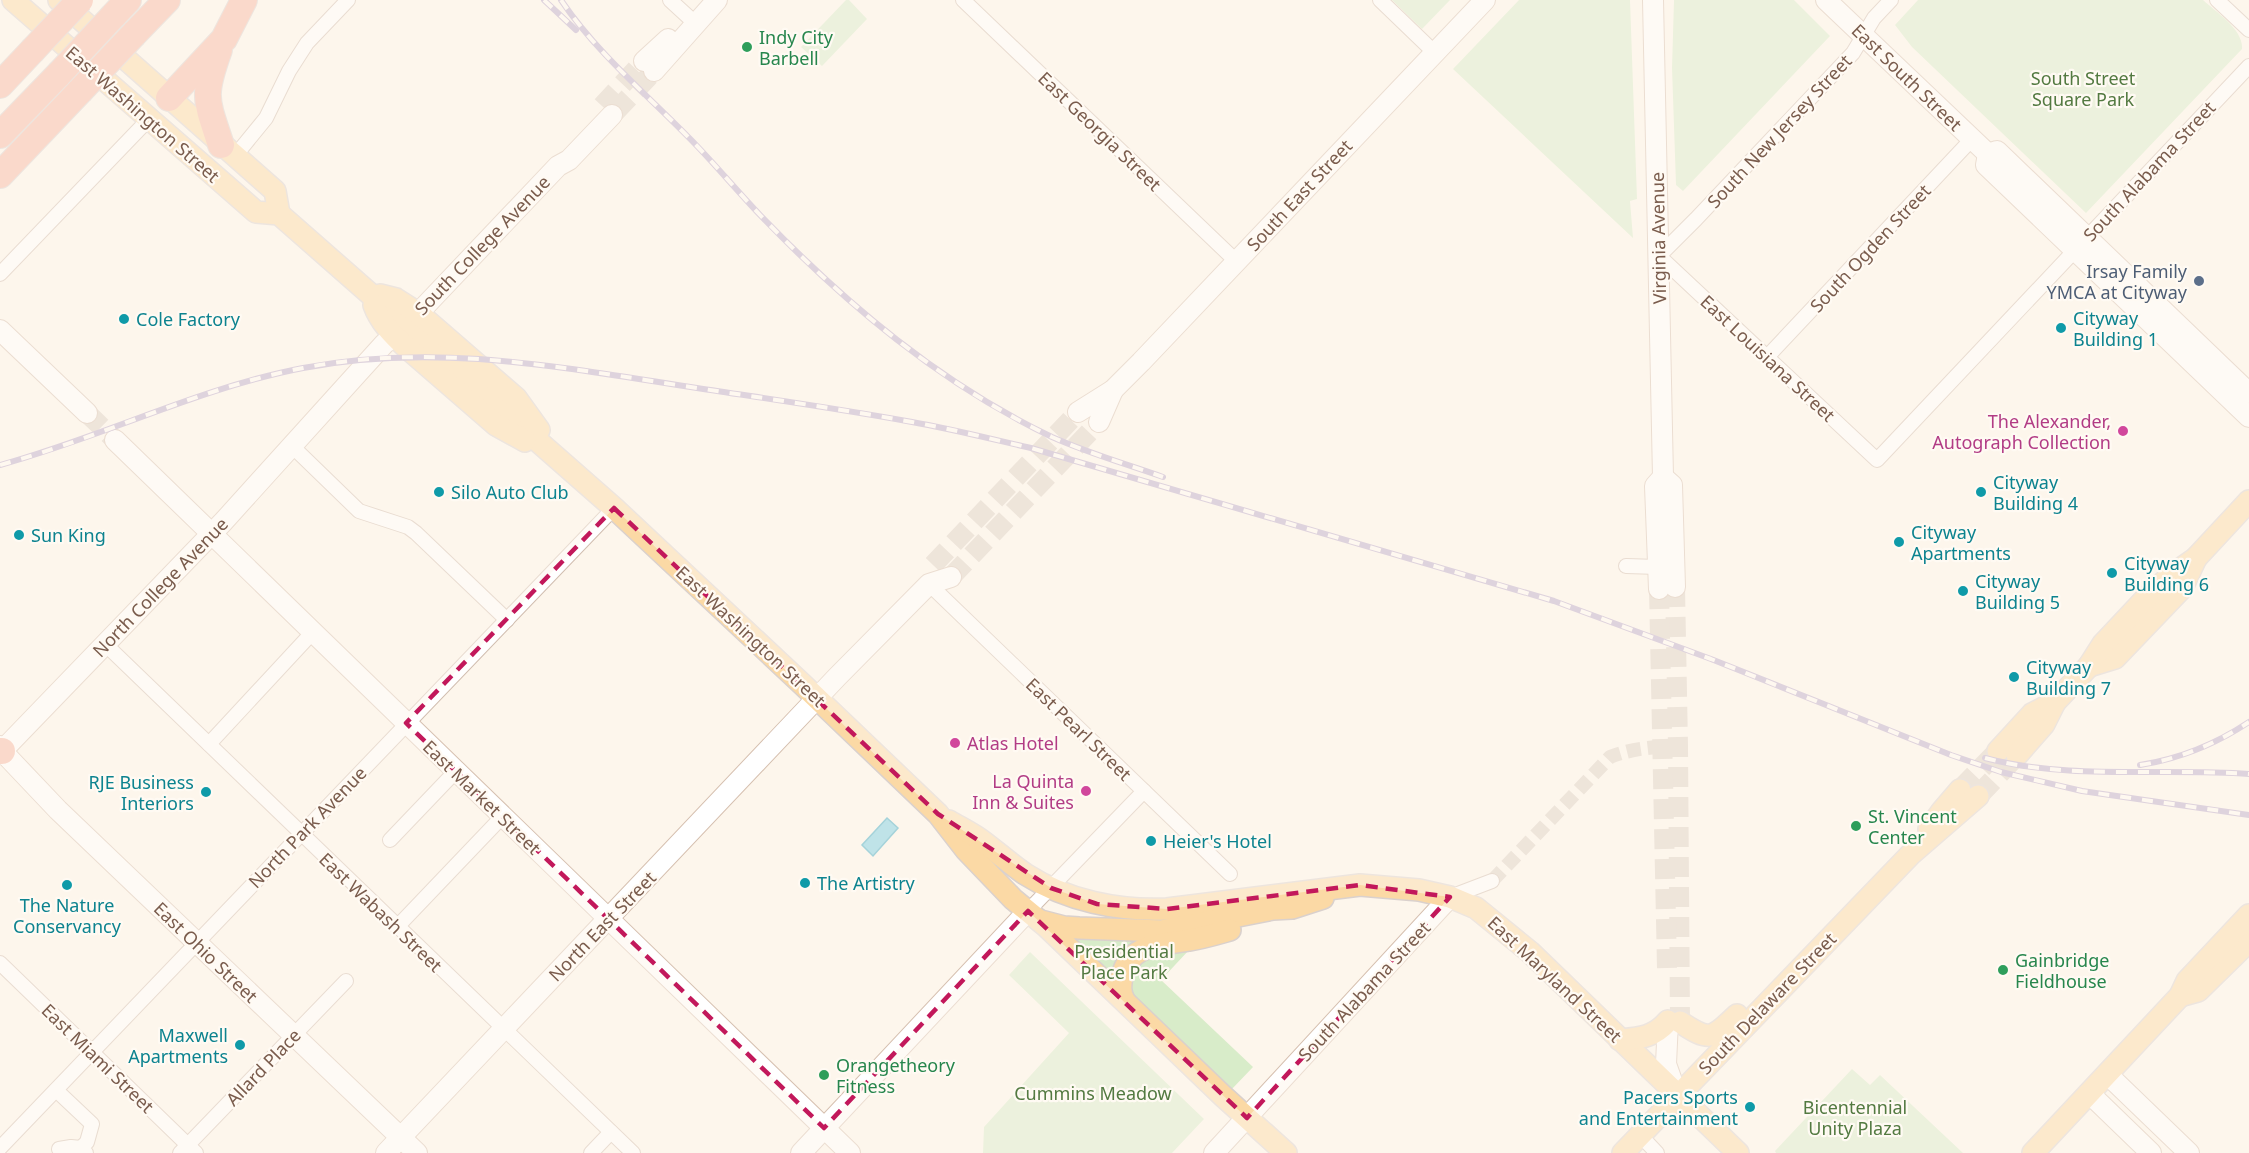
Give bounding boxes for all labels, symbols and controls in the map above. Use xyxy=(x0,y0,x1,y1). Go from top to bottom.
street label: East South Street xyxy=(1847,18,1968,136)
place label: Indy City Barbell xyxy=(759,25,834,70)
marker: Indy City Barbell xyxy=(740,40,754,54)
street label: East Washington Street xyxy=(61,41,225,188)
street label: South New Jersey Street xyxy=(1702,49,1857,213)
street label: East Georgia Street xyxy=(1033,66,1167,196)
park label: South Street Square Park xyxy=(2031,66,2136,111)
street label: South Alabama Street xyxy=(2078,95,2221,246)
street label: South East Street xyxy=(1241,134,1357,256)
street label: South College Avenue xyxy=(409,170,555,320)
street label: Virginia Avenue xyxy=(1645,172,1671,304)
street label: South Ogden Street xyxy=(1804,179,1936,317)
place label: Irsay Family YMCA at Cityway xyxy=(2047,259,2188,304)
marker: Irsay Family YMCA at Cityway xyxy=(2192,274,2206,288)
street label: East Louisiana Street xyxy=(1696,289,1841,427)
place label: Cityway Building 1 xyxy=(2073,306,2158,351)
place label: Cole Factory xyxy=(136,307,241,331)
marker: Cole Factory xyxy=(117,312,131,326)
marker: Cityway Building 1 xyxy=(2054,321,2068,335)
place label: The Alexander, Autograph Collection xyxy=(1932,409,2111,454)
marker: The Alexander, Autograph Collection xyxy=(2116,424,2130,438)
place label: Cityway Building 4 xyxy=(1993,470,2078,515)
place label: Silo Auto Club xyxy=(451,480,569,504)
marker: Silo Auto Club xyxy=(432,485,446,499)
marker: Cityway Building 4 xyxy=(1974,485,1988,499)
street label: North College Avenue xyxy=(87,512,233,662)
place label: Cityway Apartments xyxy=(1911,520,2011,565)
place label: Sun King xyxy=(31,523,106,547)
marker: Sun King xyxy=(12,528,26,542)
marker: Cityway Apartments xyxy=(1892,535,1906,549)
place label: Cityway Building 6 xyxy=(2124,551,2209,596)
street label: East Washington Street xyxy=(671,560,831,712)
marker: Cityway Building 6 xyxy=(2105,566,2119,580)
place label: Cityway Building 5 xyxy=(1975,569,2060,614)
marker: Cityway Building 5 xyxy=(1956,584,1970,598)
place label: Cityway Building 7 xyxy=(2026,655,2111,700)
marker: Cityway Building 7 xyxy=(2007,670,2021,684)
street label: East Pearl Street xyxy=(1021,672,1137,786)
place label: Atlas Hotel xyxy=(967,731,1059,755)
street label: East Market Street xyxy=(418,735,546,860)
marker: Atlas Hotel xyxy=(948,736,962,750)
street label: North Park Avenue xyxy=(243,761,371,893)
place label: La Quinta Inn & Suites xyxy=(972,769,1074,814)
place label: RJE Business Interiors xyxy=(89,770,194,815)
marker: La Quinta Inn & Suites xyxy=(1079,784,1093,798)
marker: RJE Business Interiors xyxy=(199,785,213,799)
place label: St. Vincent Center xyxy=(1868,804,1957,849)
marker: St. Vincent Center xyxy=(1849,819,1863,833)
place label: Heier's Hotel xyxy=(1163,829,1272,853)
marker: Heier's Hotel xyxy=(1144,834,1158,848)
street label: East Wabash Street xyxy=(314,847,448,977)
street label: North East Street xyxy=(543,865,661,986)
place label: The Artistry xyxy=(817,871,916,895)
marker: The Artistry xyxy=(798,876,812,890)
marker: The Nature Conservancy xyxy=(60,878,74,892)
place label: The Nature Conservancy xyxy=(13,893,122,938)
street label: East Ohio Street xyxy=(149,896,263,1008)
street label: East Maryland Street xyxy=(1483,911,1627,1048)
street label: South Alabama Street xyxy=(1293,915,1436,1066)
street label: South Delaware Street xyxy=(1693,926,1841,1079)
park label: Presidential Place Park xyxy=(1074,939,1174,984)
place label: Gainbridge Fieldhouse xyxy=(2015,948,2109,993)
marker: Gainbridge Fieldhouse xyxy=(1996,963,2010,977)
street label: East Miami Street xyxy=(37,998,160,1118)
place label: Maxwell Apartments xyxy=(128,1023,228,1068)
street label: Allard Place xyxy=(220,1023,306,1111)
marker: Maxwell Apartments xyxy=(233,1038,247,1052)
place label: Orangetheory Fitness xyxy=(836,1053,956,1098)
marker: Orangetheory Fitness xyxy=(817,1068,831,1082)
park label: Cummins Meadow xyxy=(1014,1081,1172,1105)
place label: Pacers Sports and Entertainment xyxy=(1579,1085,1739,1130)
park label: Bicentennial Unity Plaza xyxy=(1803,1095,1907,1140)
marker: Pacers Sports and Entertainment xyxy=(1743,1100,1757,1114)

